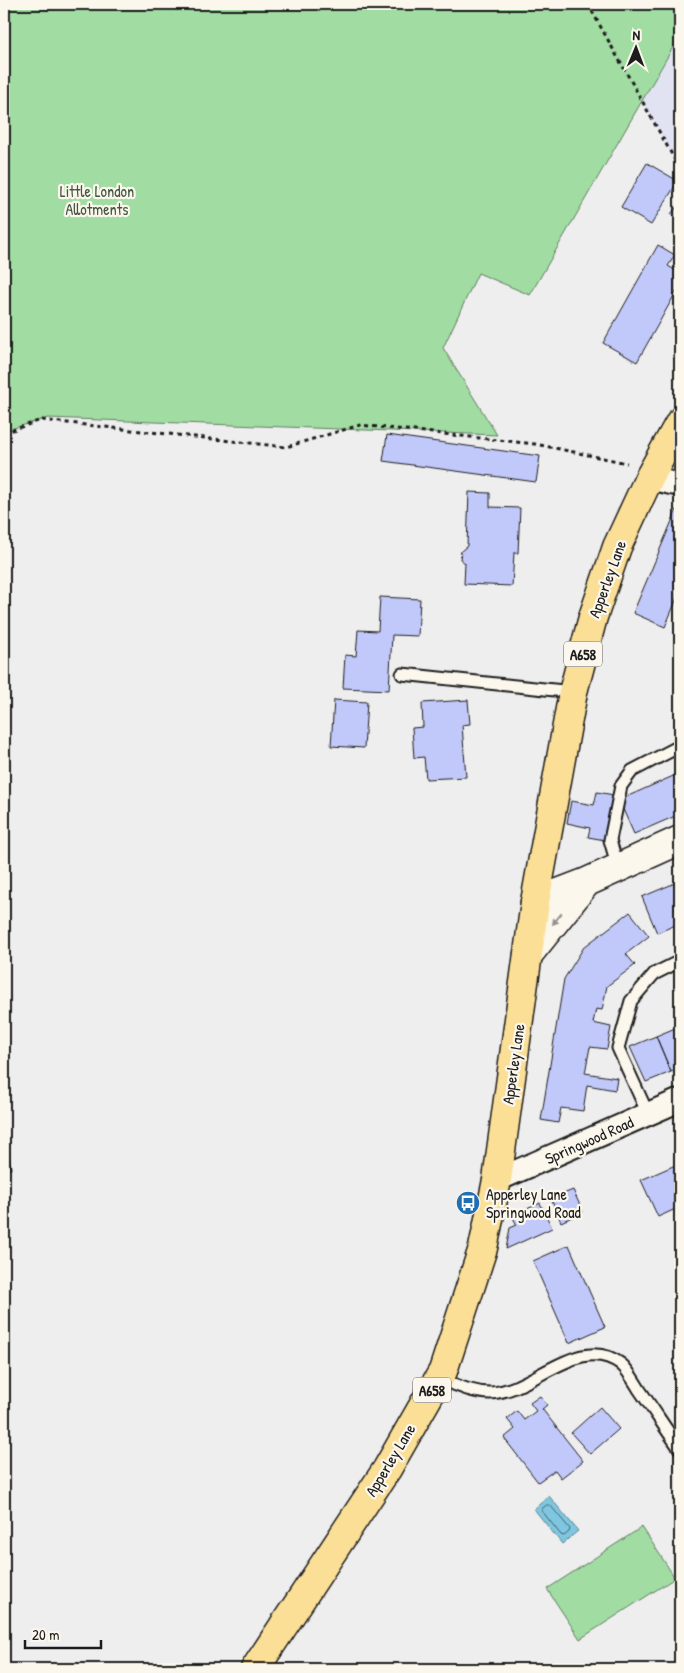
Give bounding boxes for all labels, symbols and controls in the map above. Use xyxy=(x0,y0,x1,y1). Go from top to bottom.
north arrow xyxy=(612,22,662,72)
text: N xyxy=(632,25,641,44)
park label: Little London Allotments xyxy=(60,180,134,220)
street label: Apperley Lane xyxy=(583,537,631,621)
road number: A658 xyxy=(564,642,602,666)
one-way arrow xyxy=(552,912,563,925)
street label: Apperley Lane xyxy=(496,1022,530,1106)
street label: Springwood Road xyxy=(541,1111,637,1169)
place label: Apperley Lane Springwood Road xyxy=(486,1183,581,1223)
bus stop icon: Apperley Lane Springwood Road xyxy=(455,1190,481,1216)
road number: A658 xyxy=(413,1378,451,1402)
street label: Apperley Lane xyxy=(360,1419,421,1500)
scale bar xyxy=(25,1618,101,1650)
text: 20 m xyxy=(32,1624,59,1645)

